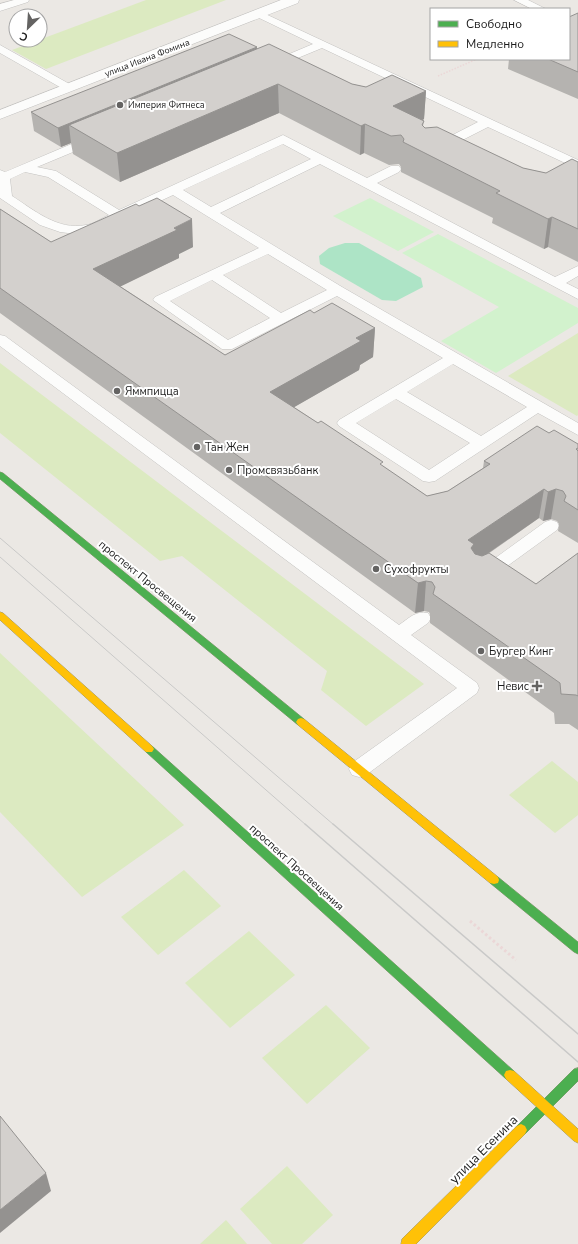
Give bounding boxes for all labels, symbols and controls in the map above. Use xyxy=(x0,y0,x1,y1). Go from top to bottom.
north arrow xyxy=(8,8,48,48)
legend xyxy=(430,8,570,60)
text: Свободно xyxy=(466,16,522,32)
text: С xyxy=(17,28,31,45)
street label: улица Ивана Фомина xyxy=(103,36,191,80)
text: Медленно xyxy=(466,36,524,52)
place label: Империя Фитнеса xyxy=(128,99,205,111)
marker: Империя Фитнеса xyxy=(115,100,125,110)
place label: Яммпицца xyxy=(125,384,179,399)
marker: Яммпицца xyxy=(112,386,122,396)
place label: Тан Жен xyxy=(205,440,249,455)
marker: Тан Жен xyxy=(192,442,202,452)
place label: Промсвязьбанк xyxy=(237,463,318,478)
marker: Промсвязьбанк xyxy=(224,465,234,475)
street label: проспект Просвещения xyxy=(95,537,200,626)
place label: Сухофрукты xyxy=(384,562,449,577)
marker: Сухофрукты xyxy=(371,564,381,574)
place label: Бургер Кинг xyxy=(489,644,554,659)
marker: Бургер Кинг xyxy=(476,646,486,656)
place label: Невис xyxy=(497,679,529,694)
marker: Невис xyxy=(532,681,542,691)
street label: проспект Просвещения xyxy=(246,821,347,914)
street label: улица Есенина xyxy=(445,1111,522,1188)

